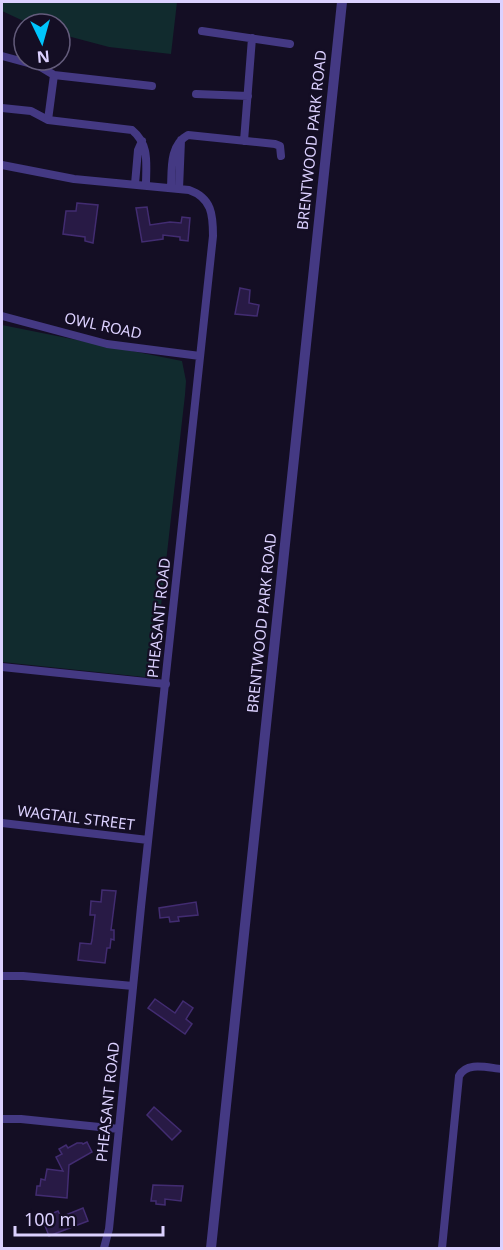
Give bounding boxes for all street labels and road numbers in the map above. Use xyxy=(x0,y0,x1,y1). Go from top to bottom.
street label: BRENTWOOD PARK ROAD xyxy=(292,49,330,231)
street label: OWL ROAD xyxy=(63,307,144,343)
street label: BRENTWOOD PARK ROAD xyxy=(242,532,280,714)
street label: PHEASANT ROAD xyxy=(142,557,174,679)
street label: WAGTAIL STREET xyxy=(16,800,137,834)
street label: PHEASANT ROAD xyxy=(91,1041,123,1163)

